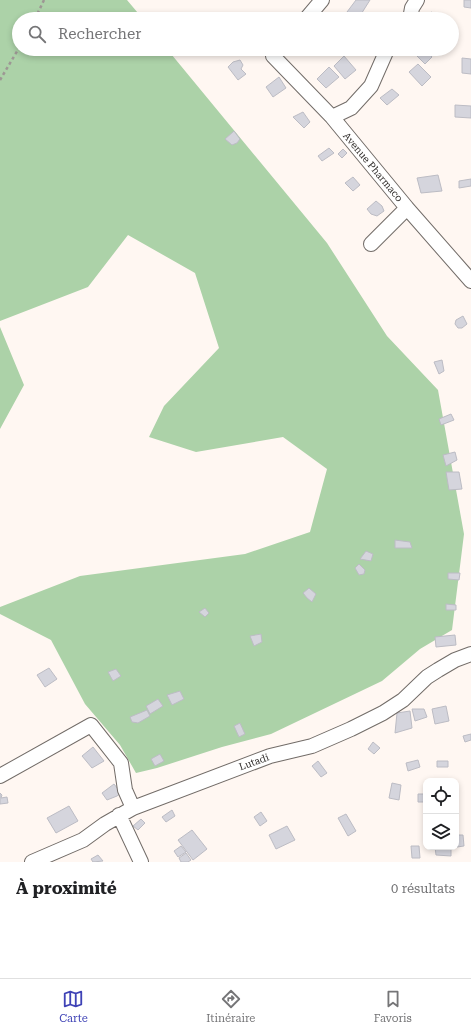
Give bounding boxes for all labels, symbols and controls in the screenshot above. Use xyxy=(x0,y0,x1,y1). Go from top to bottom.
search box xyxy=(12,12,459,56)
icon: search xyxy=(26,23,48,45)
text: Rechercher xyxy=(58,25,141,43)
street label: Avenue Pharmaco xyxy=(341,130,405,204)
street label: Lutadi xyxy=(238,752,270,772)
map controls xyxy=(423,778,459,850)
button: locate xyxy=(423,778,459,814)
button: layers xyxy=(423,814,459,850)
text: À proximité xyxy=(16,878,117,898)
text: 0 résultats xyxy=(391,881,455,896)
tab: Carte xyxy=(59,988,88,1025)
tab: Itinéraire xyxy=(206,988,255,1025)
tab: Favoris xyxy=(374,988,412,1025)

